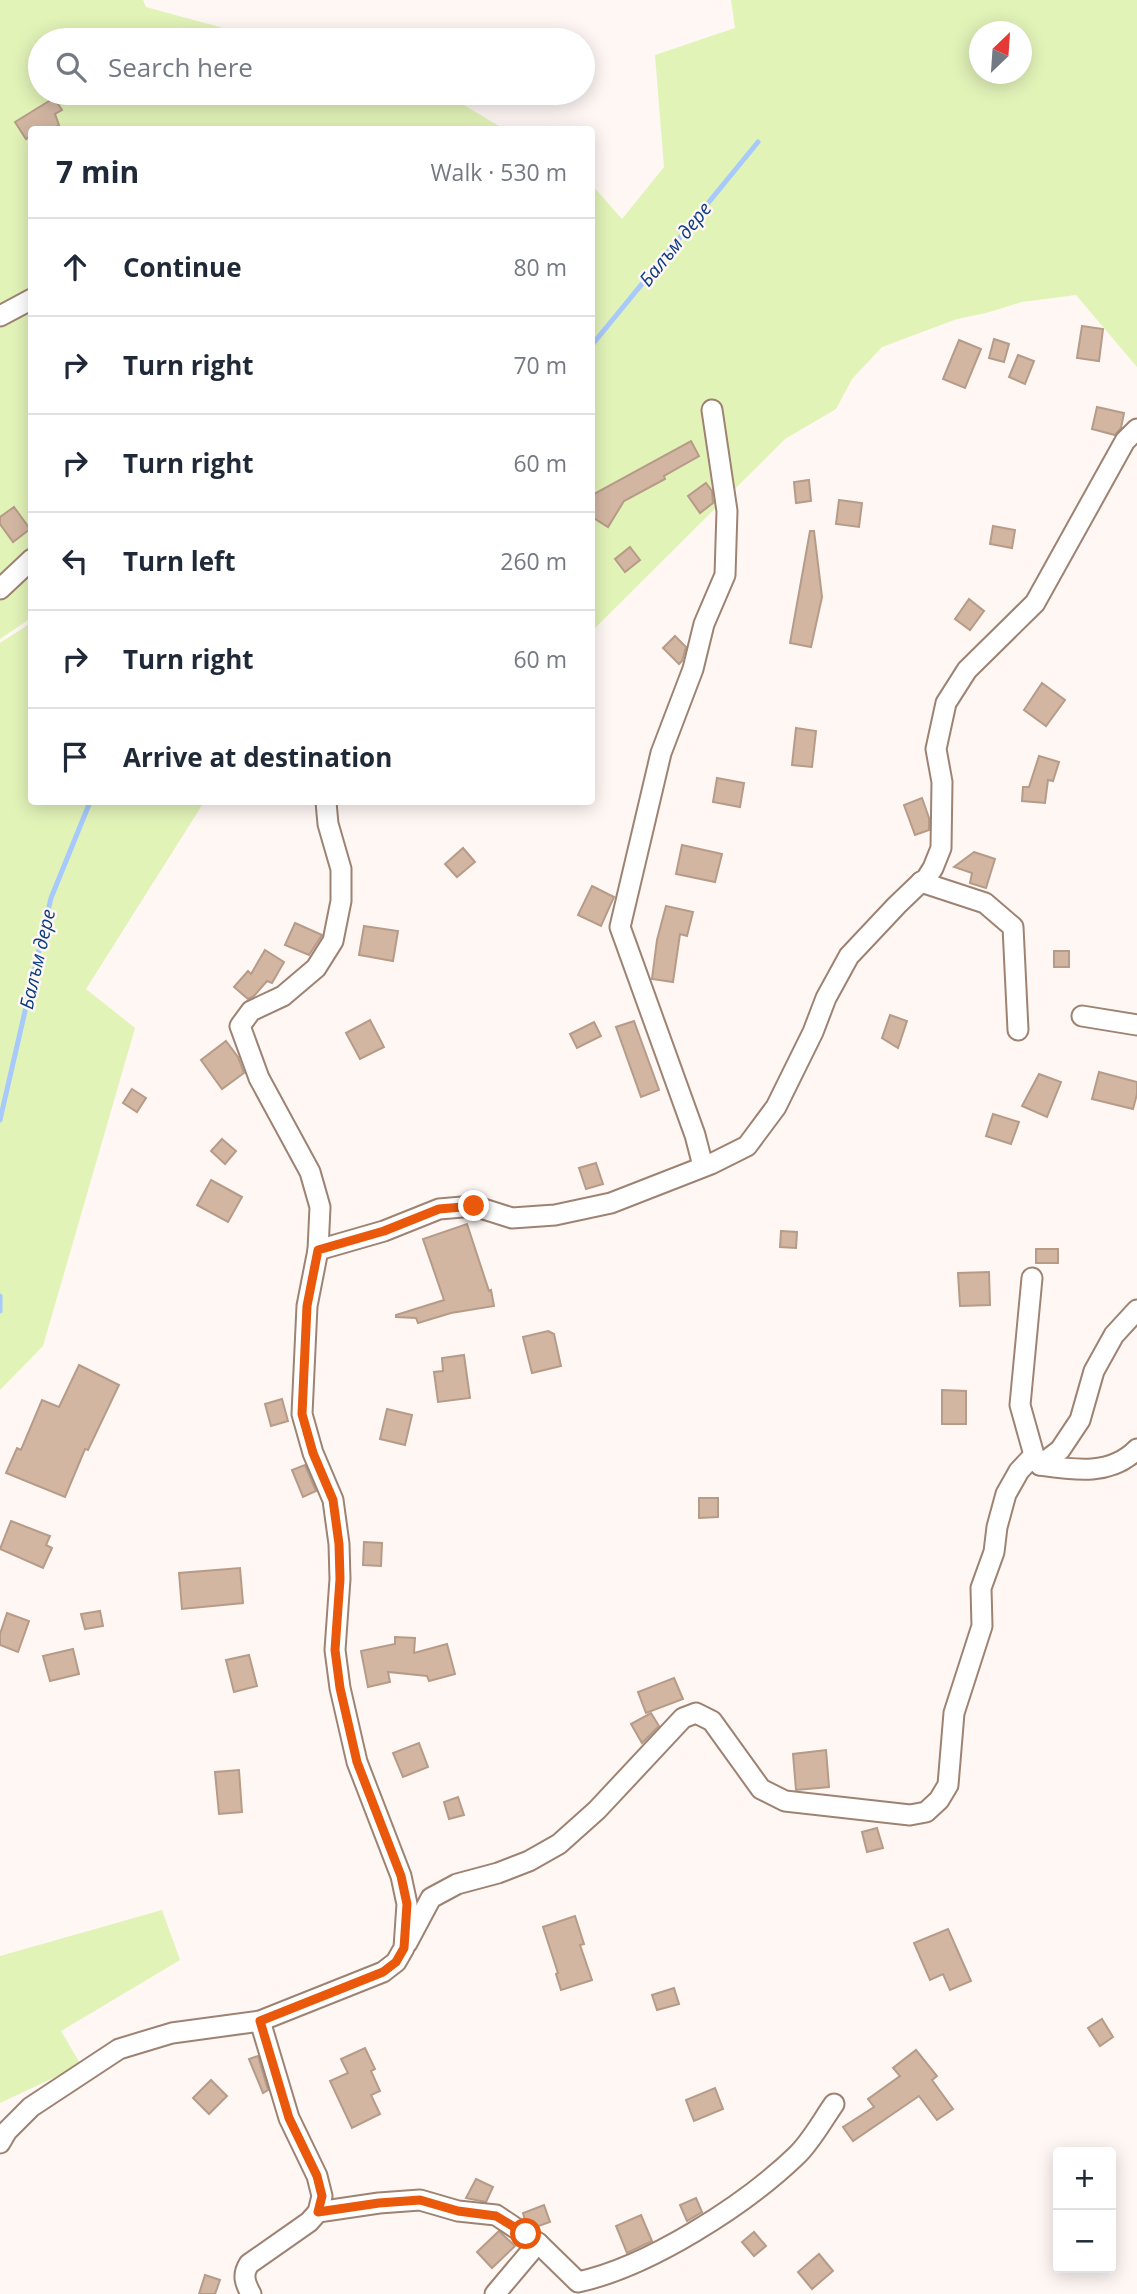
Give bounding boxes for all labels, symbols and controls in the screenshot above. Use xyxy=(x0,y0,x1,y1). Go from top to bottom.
north arrow xyxy=(969,21,1032,84)
search box xyxy=(28,28,595,105)
icon: search xyxy=(52,48,90,86)
text: Search here xyxy=(108,49,253,85)
text: 7 min xyxy=(56,151,139,192)
text: Walk · 530 m xyxy=(430,156,567,188)
water label: Балъм дере xyxy=(633,196,717,292)
icon: ahead xyxy=(56,248,94,286)
text: Continue xyxy=(123,249,242,285)
text: 80 m xyxy=(513,251,567,283)
icon: right xyxy=(56,346,94,384)
text: Turn right xyxy=(123,347,254,383)
text: 70 m xyxy=(513,349,567,381)
icon: right xyxy=(56,444,94,482)
text: Turn right xyxy=(123,445,254,481)
text: 60 m xyxy=(513,447,567,479)
icon: left xyxy=(56,542,94,580)
text: Turn left xyxy=(123,543,235,579)
text: 260 m xyxy=(500,545,567,577)
icon: right xyxy=(56,640,94,678)
text: Turn right xyxy=(123,641,254,677)
text: 60 m xyxy=(513,643,567,675)
icon: arrive xyxy=(56,738,94,776)
text: Arrive at destination xyxy=(123,739,392,775)
water label: Балъм дере xyxy=(13,906,61,1012)
route end xyxy=(458,1190,489,1221)
map controls xyxy=(1053,2147,1116,2273)
button: + xyxy=(1053,2147,1116,2210)
button: − xyxy=(1053,2210,1116,2273)
route start xyxy=(510,2218,541,2249)

